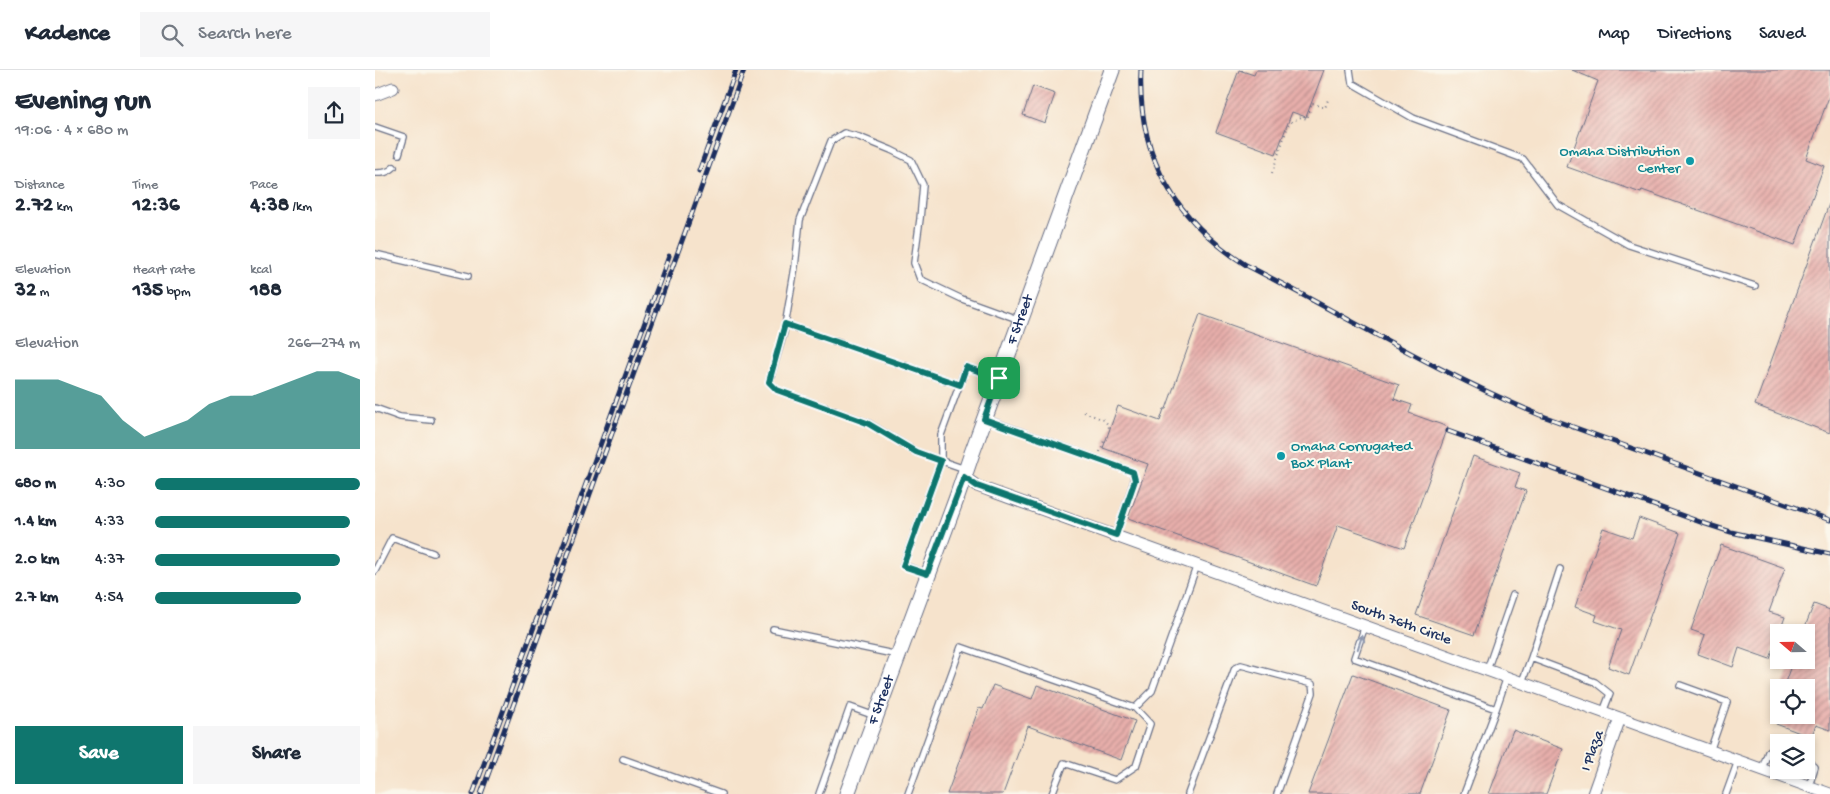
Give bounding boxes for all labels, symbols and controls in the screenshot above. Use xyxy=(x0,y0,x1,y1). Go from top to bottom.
search box xyxy=(140,12,490,57)
text: Kadence xyxy=(25,20,110,49)
icon: search xyxy=(158,21,186,49)
text: Search here xyxy=(198,23,292,46)
text: Map xyxy=(1598,24,1630,45)
text: Directions xyxy=(1658,24,1731,45)
text: Saved xyxy=(1759,24,1805,45)
text: Evening run xyxy=(15,86,151,119)
button: share xyxy=(308,87,360,139)
text: 19:06 · 4 × 680 m xyxy=(15,122,128,141)
place label: Omaha Distribution Center xyxy=(1560,143,1682,178)
marker: Omaha Distribution Center xyxy=(1684,155,1696,167)
text: Distance xyxy=(15,177,64,194)
text: Time xyxy=(133,177,158,194)
text: Pace xyxy=(250,177,278,194)
text: 2.72 xyxy=(15,194,53,219)
text: 12:36 xyxy=(133,194,180,219)
text: 4:38 xyxy=(250,194,289,219)
text: km xyxy=(53,199,73,216)
text: /km xyxy=(289,199,312,216)
text: Elevation xyxy=(15,262,71,279)
text: Heart rate xyxy=(133,262,195,279)
text: kcal xyxy=(250,262,272,279)
text: 32 xyxy=(15,279,36,304)
text: 135 xyxy=(133,279,163,304)
text: 188 xyxy=(250,279,282,304)
text: m xyxy=(36,284,49,301)
text: bpm xyxy=(163,284,191,301)
street label: F Street xyxy=(1003,291,1039,348)
text: Elevation xyxy=(15,335,79,354)
text: 266–274 m xyxy=(287,335,360,354)
pin xyxy=(978,357,1020,399)
icon: arrive xyxy=(985,364,1013,392)
place label: Omaha Corrugated Box Plant xyxy=(1290,438,1413,473)
marker: Omaha Corrugated Box Plant xyxy=(1275,450,1287,462)
text: 680 m xyxy=(15,475,56,494)
text: 4:30 xyxy=(95,475,125,494)
text: 1.4 km xyxy=(15,513,56,532)
text: 4:33 xyxy=(95,513,124,532)
text: 2.0 km xyxy=(15,551,59,570)
text: 4:37 xyxy=(95,551,124,570)
text: 2.7 km xyxy=(15,589,58,608)
text: 4:54 xyxy=(95,589,124,608)
street label: South 76th Circle xyxy=(1348,597,1454,650)
north arrow xyxy=(1770,624,1815,669)
map controls xyxy=(1770,624,1815,779)
one-way arrow xyxy=(1356,635,1365,650)
street label: F Street xyxy=(864,671,900,728)
button: locate xyxy=(1770,679,1815,724)
button: Save xyxy=(15,726,183,784)
button: Share xyxy=(193,726,360,784)
street label: I Plaza xyxy=(1577,728,1609,774)
button: layers xyxy=(1770,734,1815,779)

